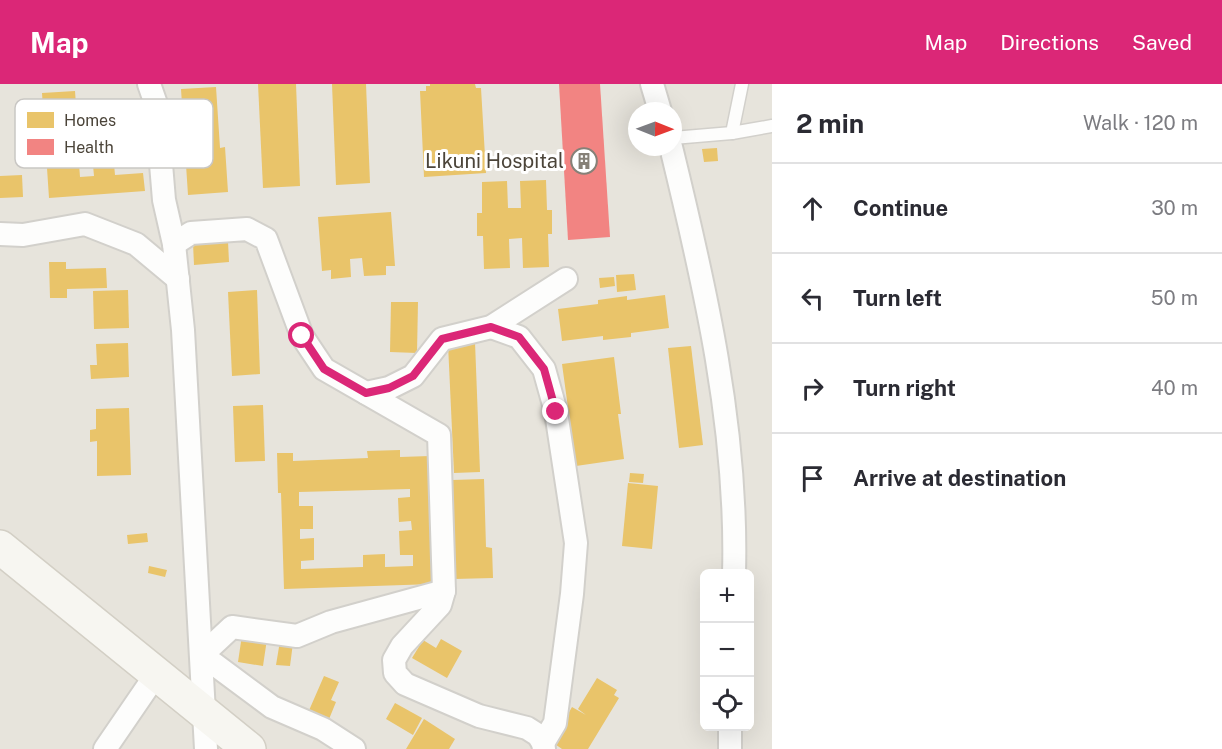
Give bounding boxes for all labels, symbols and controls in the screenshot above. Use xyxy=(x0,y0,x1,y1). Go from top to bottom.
text: Map xyxy=(30,26,89,59)
text: Map xyxy=(925,30,967,55)
text: Directions xyxy=(1000,30,1099,55)
text: Saved xyxy=(1132,30,1192,55)
legend xyxy=(15,99,213,168)
north arrow xyxy=(628,102,682,156)
text: 2 min xyxy=(796,108,864,139)
text: Homes xyxy=(64,111,116,130)
text: Walk · 120 m xyxy=(1083,111,1198,135)
text: Health xyxy=(64,138,114,157)
building icon: Likuni Hospital xyxy=(569,146,599,176)
place label: Likuni Hospital xyxy=(425,149,564,173)
icon: ahead xyxy=(796,192,829,225)
text: Continue xyxy=(853,195,948,221)
text: 30 m xyxy=(1151,196,1198,220)
icon: left xyxy=(796,282,829,315)
text: Turn left xyxy=(853,285,942,311)
text: 50 m xyxy=(1151,286,1198,310)
route start xyxy=(288,322,314,348)
icon: right xyxy=(796,372,829,405)
text: Turn right xyxy=(853,375,956,401)
text: 40 m xyxy=(1151,376,1198,400)
route end xyxy=(542,398,568,424)
icon: arrive xyxy=(796,462,829,495)
text: Arrive at destination xyxy=(853,465,1066,491)
map controls xyxy=(700,569,754,731)
button: + xyxy=(700,569,754,623)
button: − xyxy=(700,623,754,677)
button: locate xyxy=(700,677,754,731)

